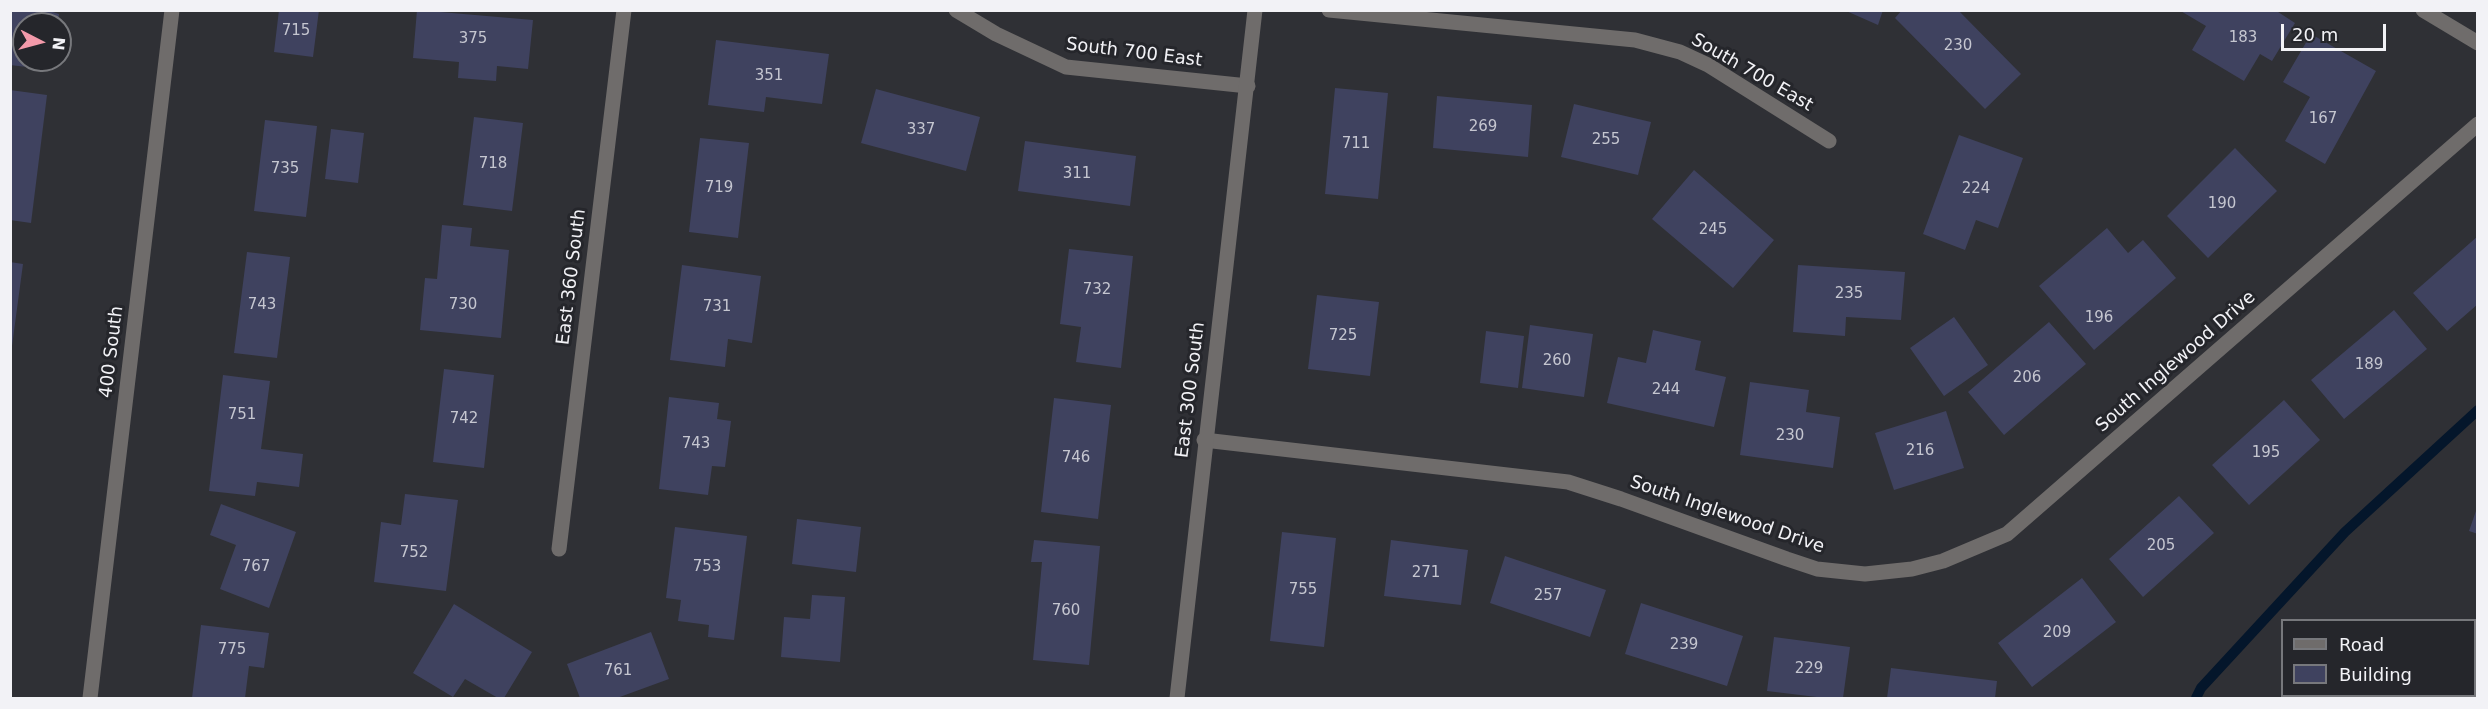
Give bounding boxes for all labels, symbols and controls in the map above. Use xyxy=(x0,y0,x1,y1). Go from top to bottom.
north arrow xyxy=(12,12,72,72)
scale bar xyxy=(2284,12,2389,50)
house number: 715 xyxy=(282,22,310,40)
text: 20 m xyxy=(2292,24,2338,45)
street label: South 700 East xyxy=(1687,29,1817,117)
house number: 183 xyxy=(2229,29,2257,47)
house number: 375 xyxy=(459,30,487,48)
street label: South 700 East xyxy=(1065,34,1203,72)
text: N xyxy=(48,36,69,51)
house number: 230 xyxy=(1944,37,1972,55)
house number: 351 xyxy=(755,67,783,85)
house number: 167 xyxy=(2309,110,2337,128)
house number: 269 xyxy=(1469,118,1497,136)
house number: 337 xyxy=(907,121,935,139)
house number: 255 xyxy=(1592,131,1620,149)
house number: 711 xyxy=(1342,135,1370,153)
house number: 718 xyxy=(479,155,507,173)
house number: 735 xyxy=(271,160,299,178)
house number: 311 xyxy=(1063,165,1091,183)
house number: 719 xyxy=(705,179,733,197)
house number: 224 xyxy=(1962,180,1990,198)
house number: 190 xyxy=(2208,195,2236,213)
street label: East 360 South xyxy=(553,208,591,346)
house number: 245 xyxy=(1699,221,1727,239)
house number: 732 xyxy=(1083,281,1111,299)
house number: 235 xyxy=(1835,285,1863,303)
street label: South Inglewood Drive xyxy=(2092,287,2260,437)
house number: 743 xyxy=(248,296,276,314)
house number: 730 xyxy=(449,296,477,314)
house number: 731 xyxy=(703,298,731,316)
street label: 400 South xyxy=(96,305,128,399)
house number: 196 xyxy=(2085,309,2113,327)
street label: East 300 South xyxy=(1172,321,1210,459)
house number: 725 xyxy=(1329,327,1357,345)
house number: 260 xyxy=(1543,352,1571,370)
house number: 189 xyxy=(2355,356,2383,374)
house number: 206 xyxy=(2013,369,2041,387)
house number: 244 xyxy=(1652,381,1680,399)
house number: 751 xyxy=(228,406,256,424)
house number: 742 xyxy=(450,410,478,428)
house number: 230 xyxy=(1776,427,1804,445)
house number: 743 xyxy=(682,435,710,453)
house number: 216 xyxy=(1906,442,1934,460)
house number: 195 xyxy=(2252,444,2280,462)
house number: 746 xyxy=(1062,449,1090,467)
street label: South Inglewood Drive xyxy=(1627,472,1827,558)
house number: 205 xyxy=(2147,537,2175,555)
house number: 752 xyxy=(400,544,428,562)
house number: 767 xyxy=(242,558,270,576)
house number: 753 xyxy=(693,558,721,576)
house number: 271 xyxy=(1412,564,1440,582)
house number: 755 xyxy=(1289,581,1317,599)
house number: 257 xyxy=(1534,587,1562,605)
house number: 760 xyxy=(1052,602,1080,620)
legend xyxy=(2281,619,2476,697)
house number: 209 xyxy=(2043,624,2071,642)
text: Road xyxy=(2339,634,2384,655)
house number: 239 xyxy=(1670,636,1698,654)
house number: 775 xyxy=(218,641,246,659)
house number: 229 xyxy=(1795,660,1823,678)
house number: 761 xyxy=(604,662,632,680)
text: Building xyxy=(2339,664,2412,685)

